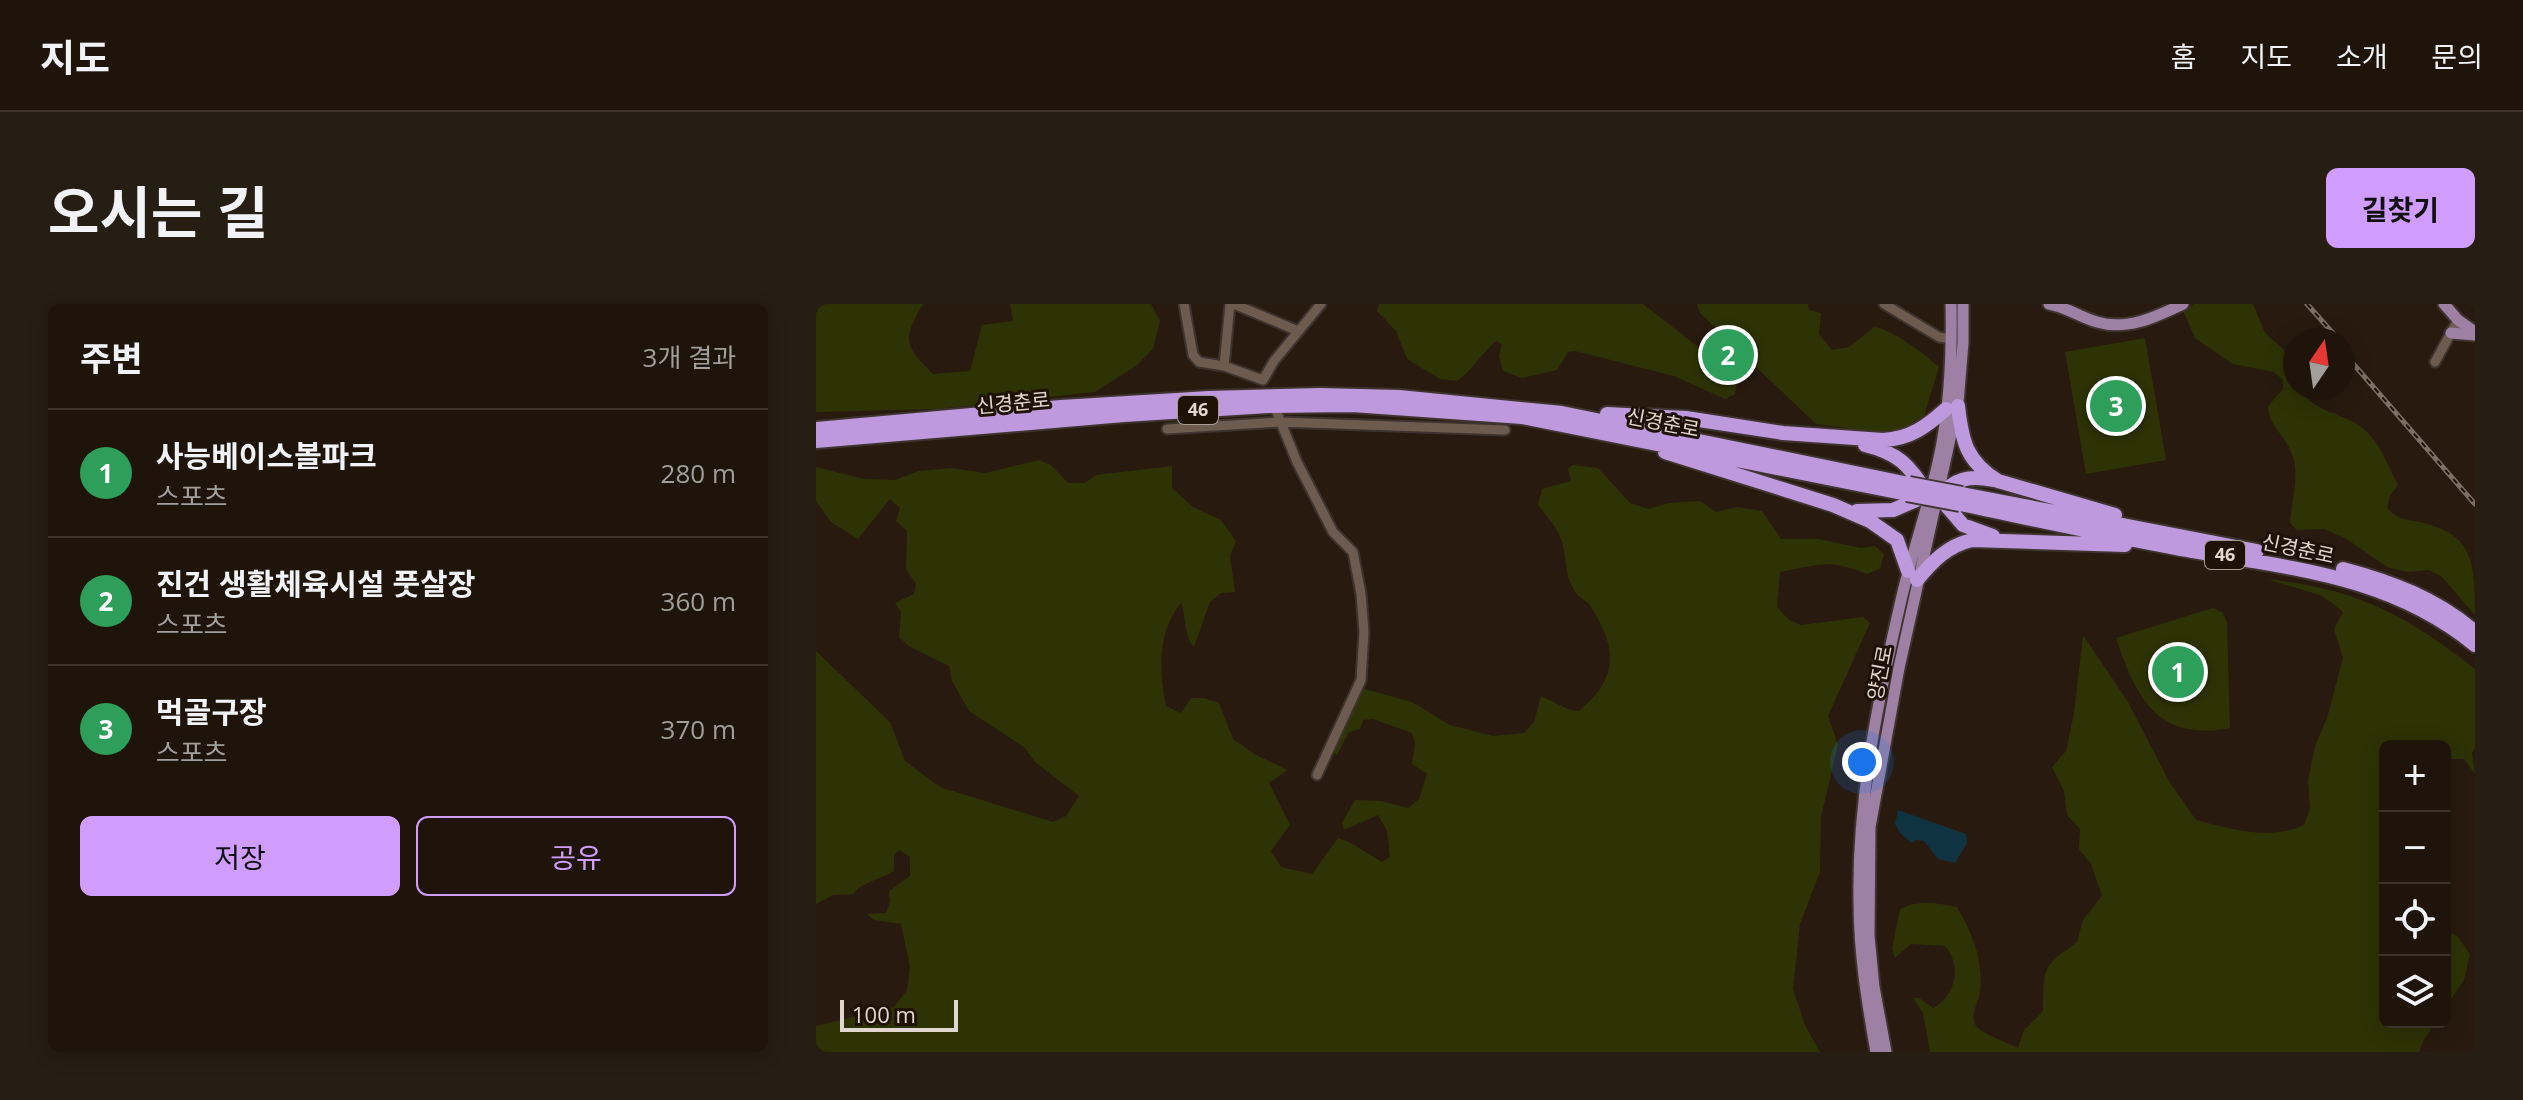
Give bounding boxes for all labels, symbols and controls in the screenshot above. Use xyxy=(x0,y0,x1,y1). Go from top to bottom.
text: 지도 xyxy=(40,31,110,83)
text: 홈 xyxy=(2171,37,2196,75)
text: 지도 xyxy=(2240,37,2292,75)
text: 소개 xyxy=(2336,37,2387,75)
text: 문의 xyxy=(2431,37,2483,75)
button: 길찾기 xyxy=(2326,168,2475,248)
text: 오시는 길 xyxy=(48,173,269,249)
pin: 2 xyxy=(1702,325,1754,385)
north arrow xyxy=(2283,328,2355,400)
text: 주변 xyxy=(80,335,143,381)
text: 3개 결과 xyxy=(643,339,736,375)
pin: 3 xyxy=(2090,376,2142,436)
street label: 신경춘로 xyxy=(975,386,1051,419)
road number: 46 xyxy=(1178,396,1218,424)
street label: 신경춘로 xyxy=(1624,402,1702,443)
text: 사능베이스볼파크 xyxy=(156,435,377,476)
text: 1 xyxy=(99,455,113,491)
text: 280 m xyxy=(661,455,736,491)
text: 스포츠 xyxy=(156,478,228,514)
street label: 신경춘로 xyxy=(2259,528,2337,569)
road number: 46 xyxy=(2205,541,2245,569)
text: 진건 생활체육시설 풋살장 xyxy=(156,563,475,604)
text: 2 xyxy=(99,583,113,619)
text: 360 m xyxy=(661,583,736,619)
text: 스포츠 xyxy=(156,606,228,642)
pin: 1 xyxy=(2152,642,2204,702)
street label: 양진로 xyxy=(1861,643,1898,703)
text: 먹골구장 xyxy=(156,691,266,732)
text: 3 xyxy=(99,711,113,747)
text: 370 m xyxy=(661,711,736,747)
text: 스포츠 xyxy=(156,734,228,770)
map controls xyxy=(2379,740,2451,1028)
button: + xyxy=(2379,740,2451,812)
your location xyxy=(1842,742,1882,782)
button: − xyxy=(2379,812,2451,884)
button: 저장 xyxy=(80,816,400,896)
button: 공유 xyxy=(416,816,736,896)
button: locate xyxy=(2379,884,2451,956)
button: layers xyxy=(2379,956,2451,1028)
scale bar xyxy=(840,996,958,1032)
text: 100 m xyxy=(852,999,916,1029)

